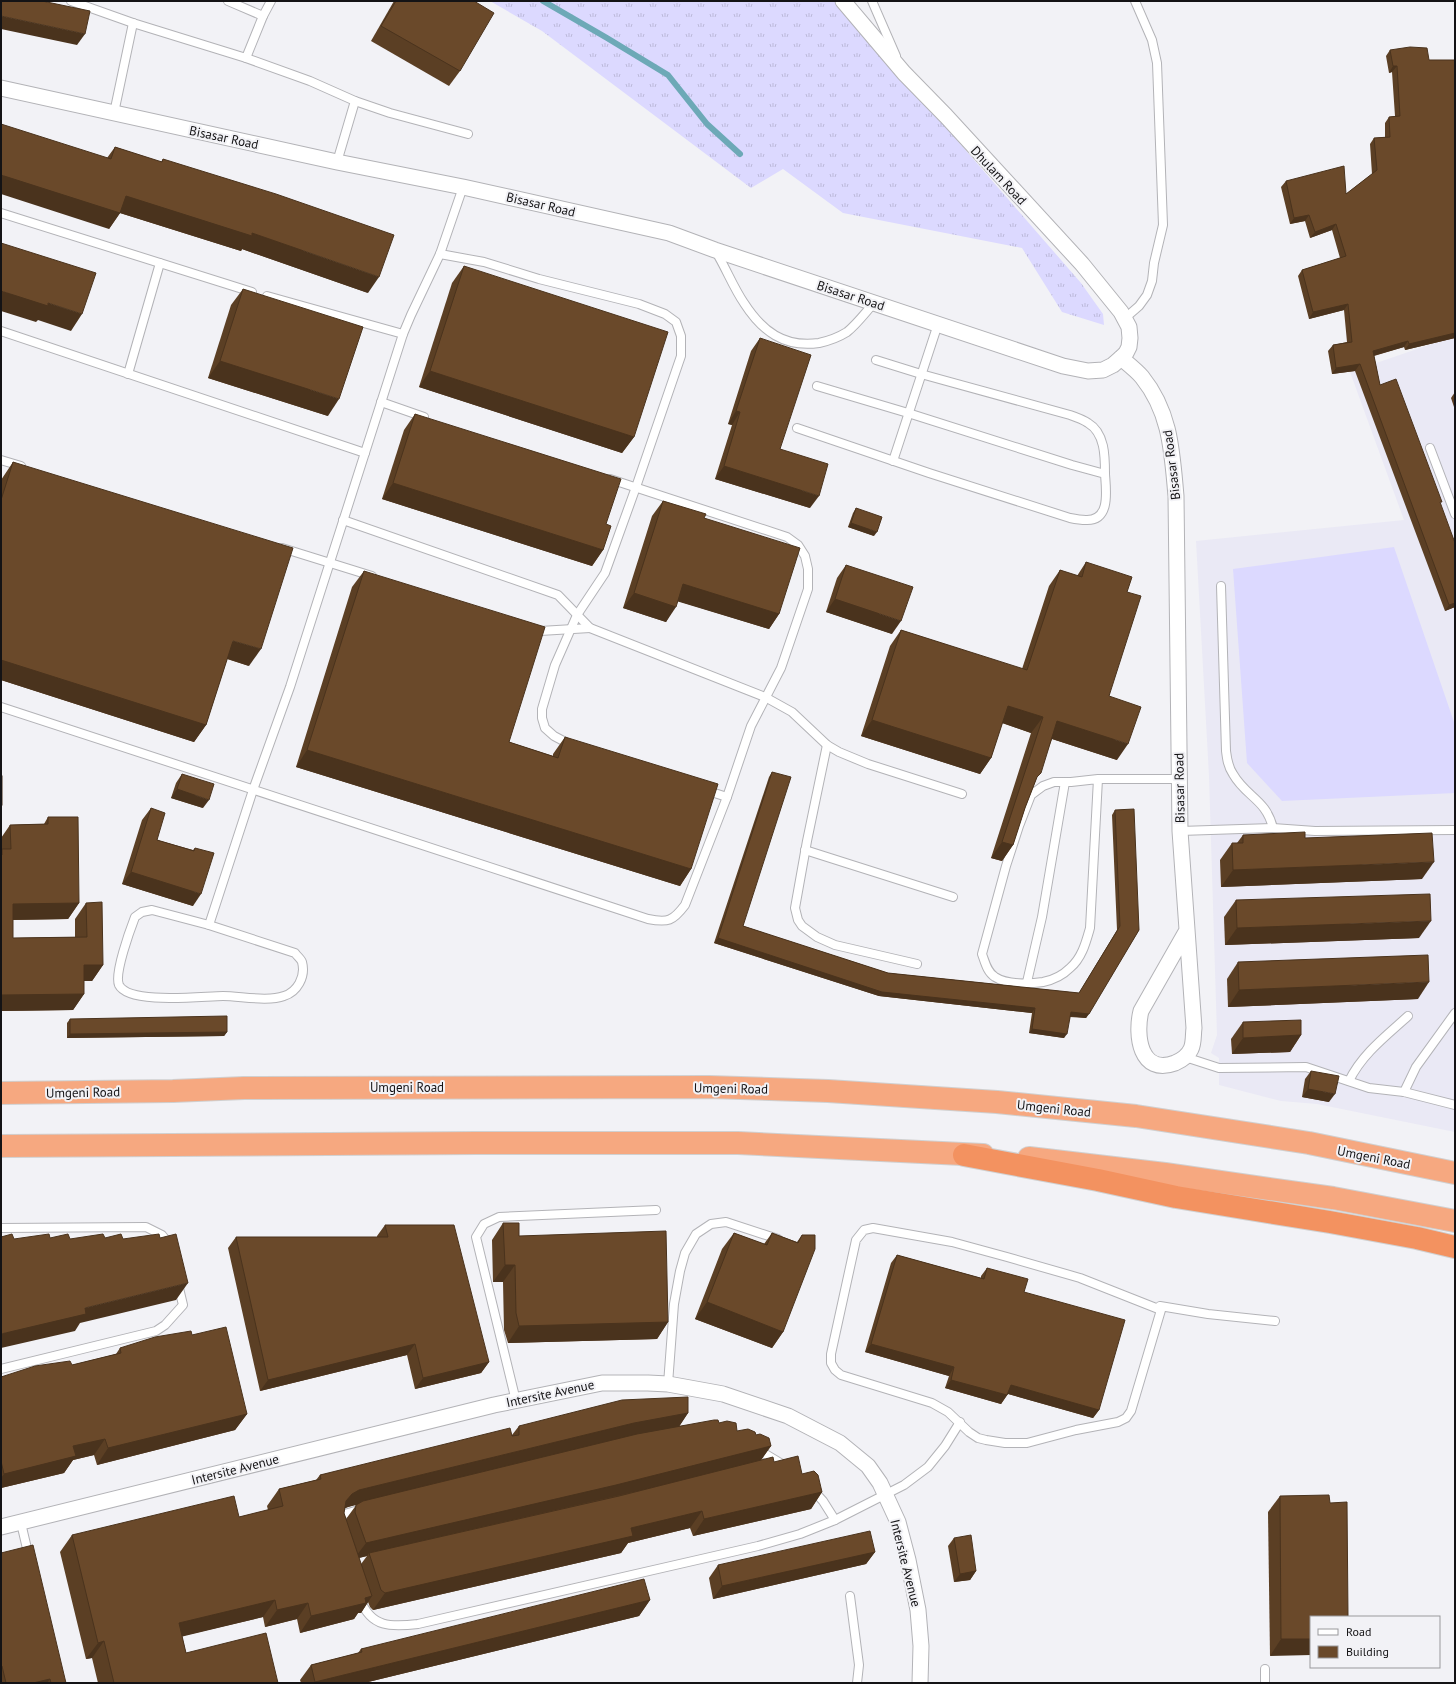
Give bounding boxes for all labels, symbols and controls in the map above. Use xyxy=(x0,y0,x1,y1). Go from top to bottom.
street label: Bisasar Road xyxy=(188,122,260,153)
street label: Dhulam Road xyxy=(967,142,1030,208)
street label: Bisasar Road xyxy=(505,188,577,221)
street label: Bisasar Road xyxy=(815,277,887,314)
street label: Bisasar Road xyxy=(1159,429,1184,501)
street label: Bisasar Road xyxy=(1170,753,1189,823)
street label: Umgeni Road xyxy=(370,1079,444,1096)
street label: Umgeni Road xyxy=(694,1079,768,1098)
street label: Umgeni Road xyxy=(46,1083,120,1102)
street label: Umgeni Road xyxy=(1016,1096,1092,1121)
street label: Umgeni Road xyxy=(1336,1142,1412,1173)
street label: Intersite Avenue xyxy=(504,1376,596,1411)
street label: Intersite Avenue xyxy=(190,1450,281,1489)
street label: Intersite Avenue xyxy=(886,1518,925,1609)
legend xyxy=(1310,1616,1440,1668)
text: Road xyxy=(1346,1624,1371,1639)
text: Building xyxy=(1346,1644,1389,1659)

